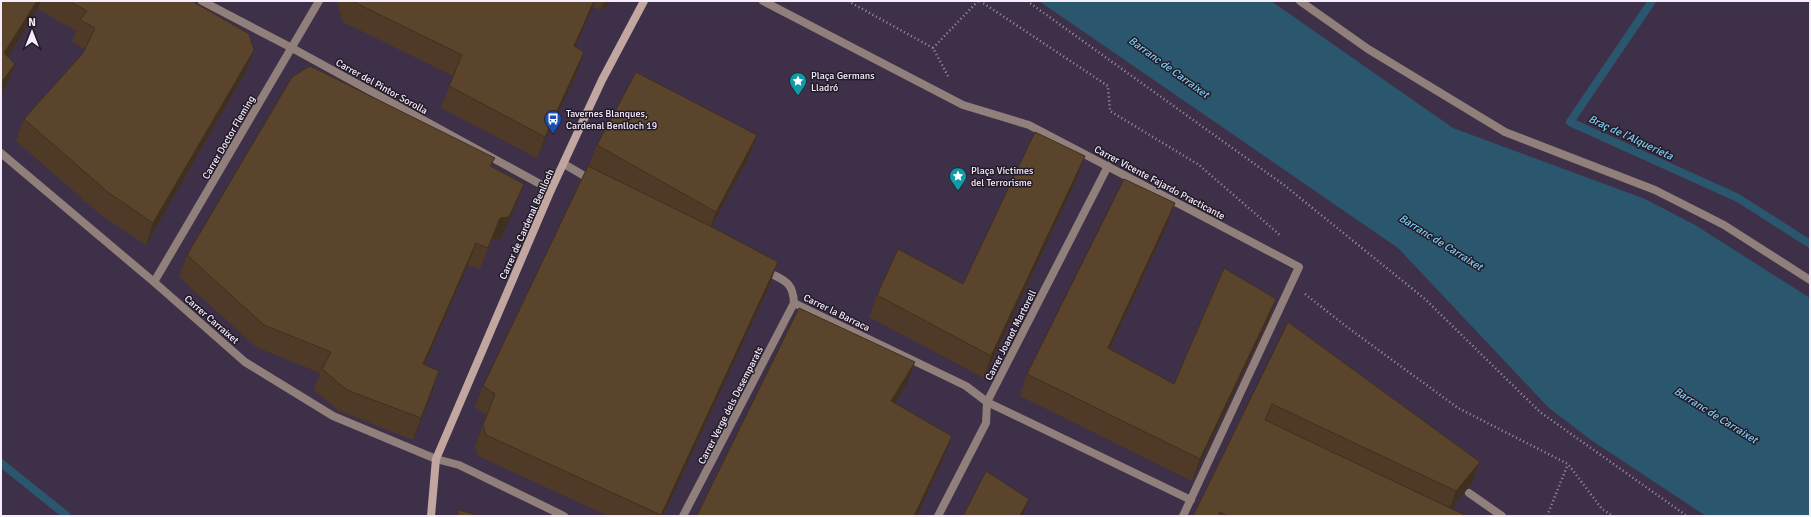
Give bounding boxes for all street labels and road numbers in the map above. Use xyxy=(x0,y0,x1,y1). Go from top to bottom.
street label: Carrer del Pintor Sorolla xyxy=(333,57,430,117)
street label: Carrer Doctor Fleming xyxy=(200,94,258,181)
street label: Carrer Vicente Fajardo Practicante xyxy=(1092,143,1227,222)
street label: Carrer de Cardenal Benlloch xyxy=(497,167,557,282)
street label: Carrer Joanot Martorell xyxy=(983,288,1039,383)
street label: Carrer la Barraca xyxy=(801,292,872,334)
street label: Carrer Carraixet xyxy=(182,293,241,347)
street label: Carrer Verge dels Desemparats xyxy=(696,344,766,466)

